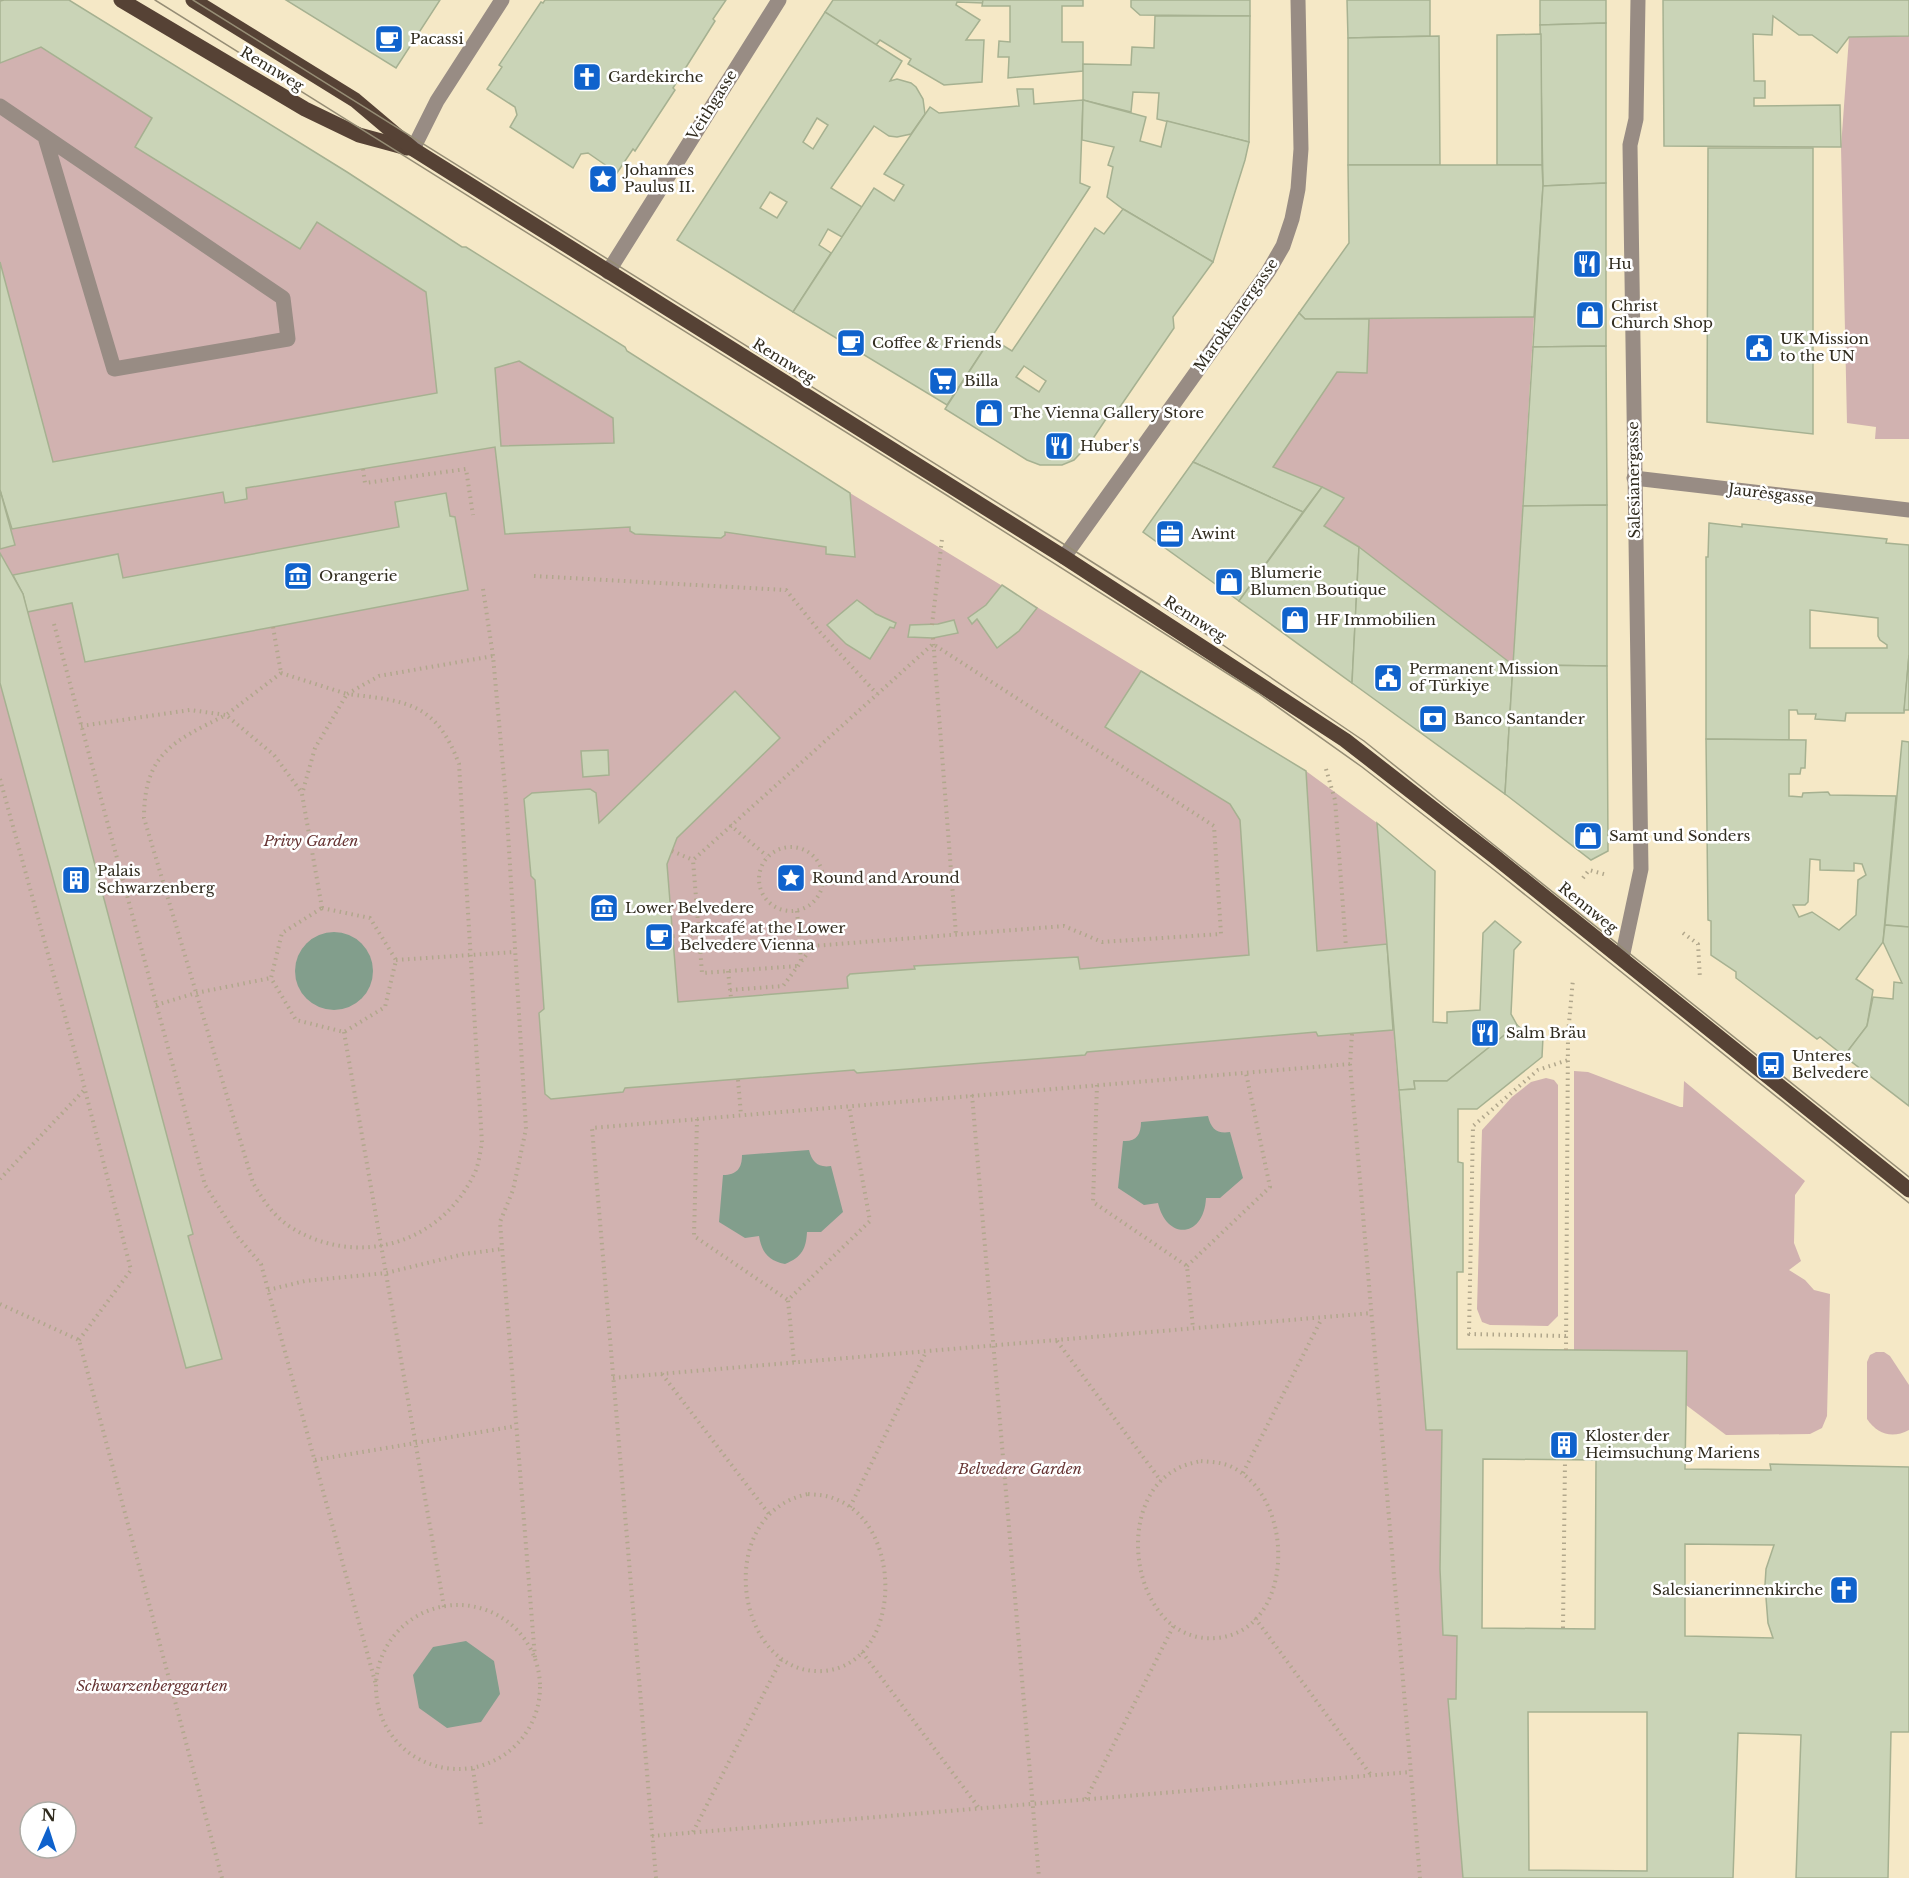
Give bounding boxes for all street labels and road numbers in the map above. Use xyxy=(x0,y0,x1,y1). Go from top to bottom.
street label: Rennweg xyxy=(237,42,308,95)
street label: Veithgasse xyxy=(682,66,741,144)
street label: Marokkanergasse xyxy=(1189,254,1282,375)
street label: Rennweg xyxy=(749,334,820,388)
street label: Salesianergasse xyxy=(1623,421,1644,539)
street label: Jaurèsgasse xyxy=(1725,479,1815,508)
street label: Rennweg xyxy=(1160,591,1231,646)
street label: Rennweg xyxy=(1555,878,1623,938)

